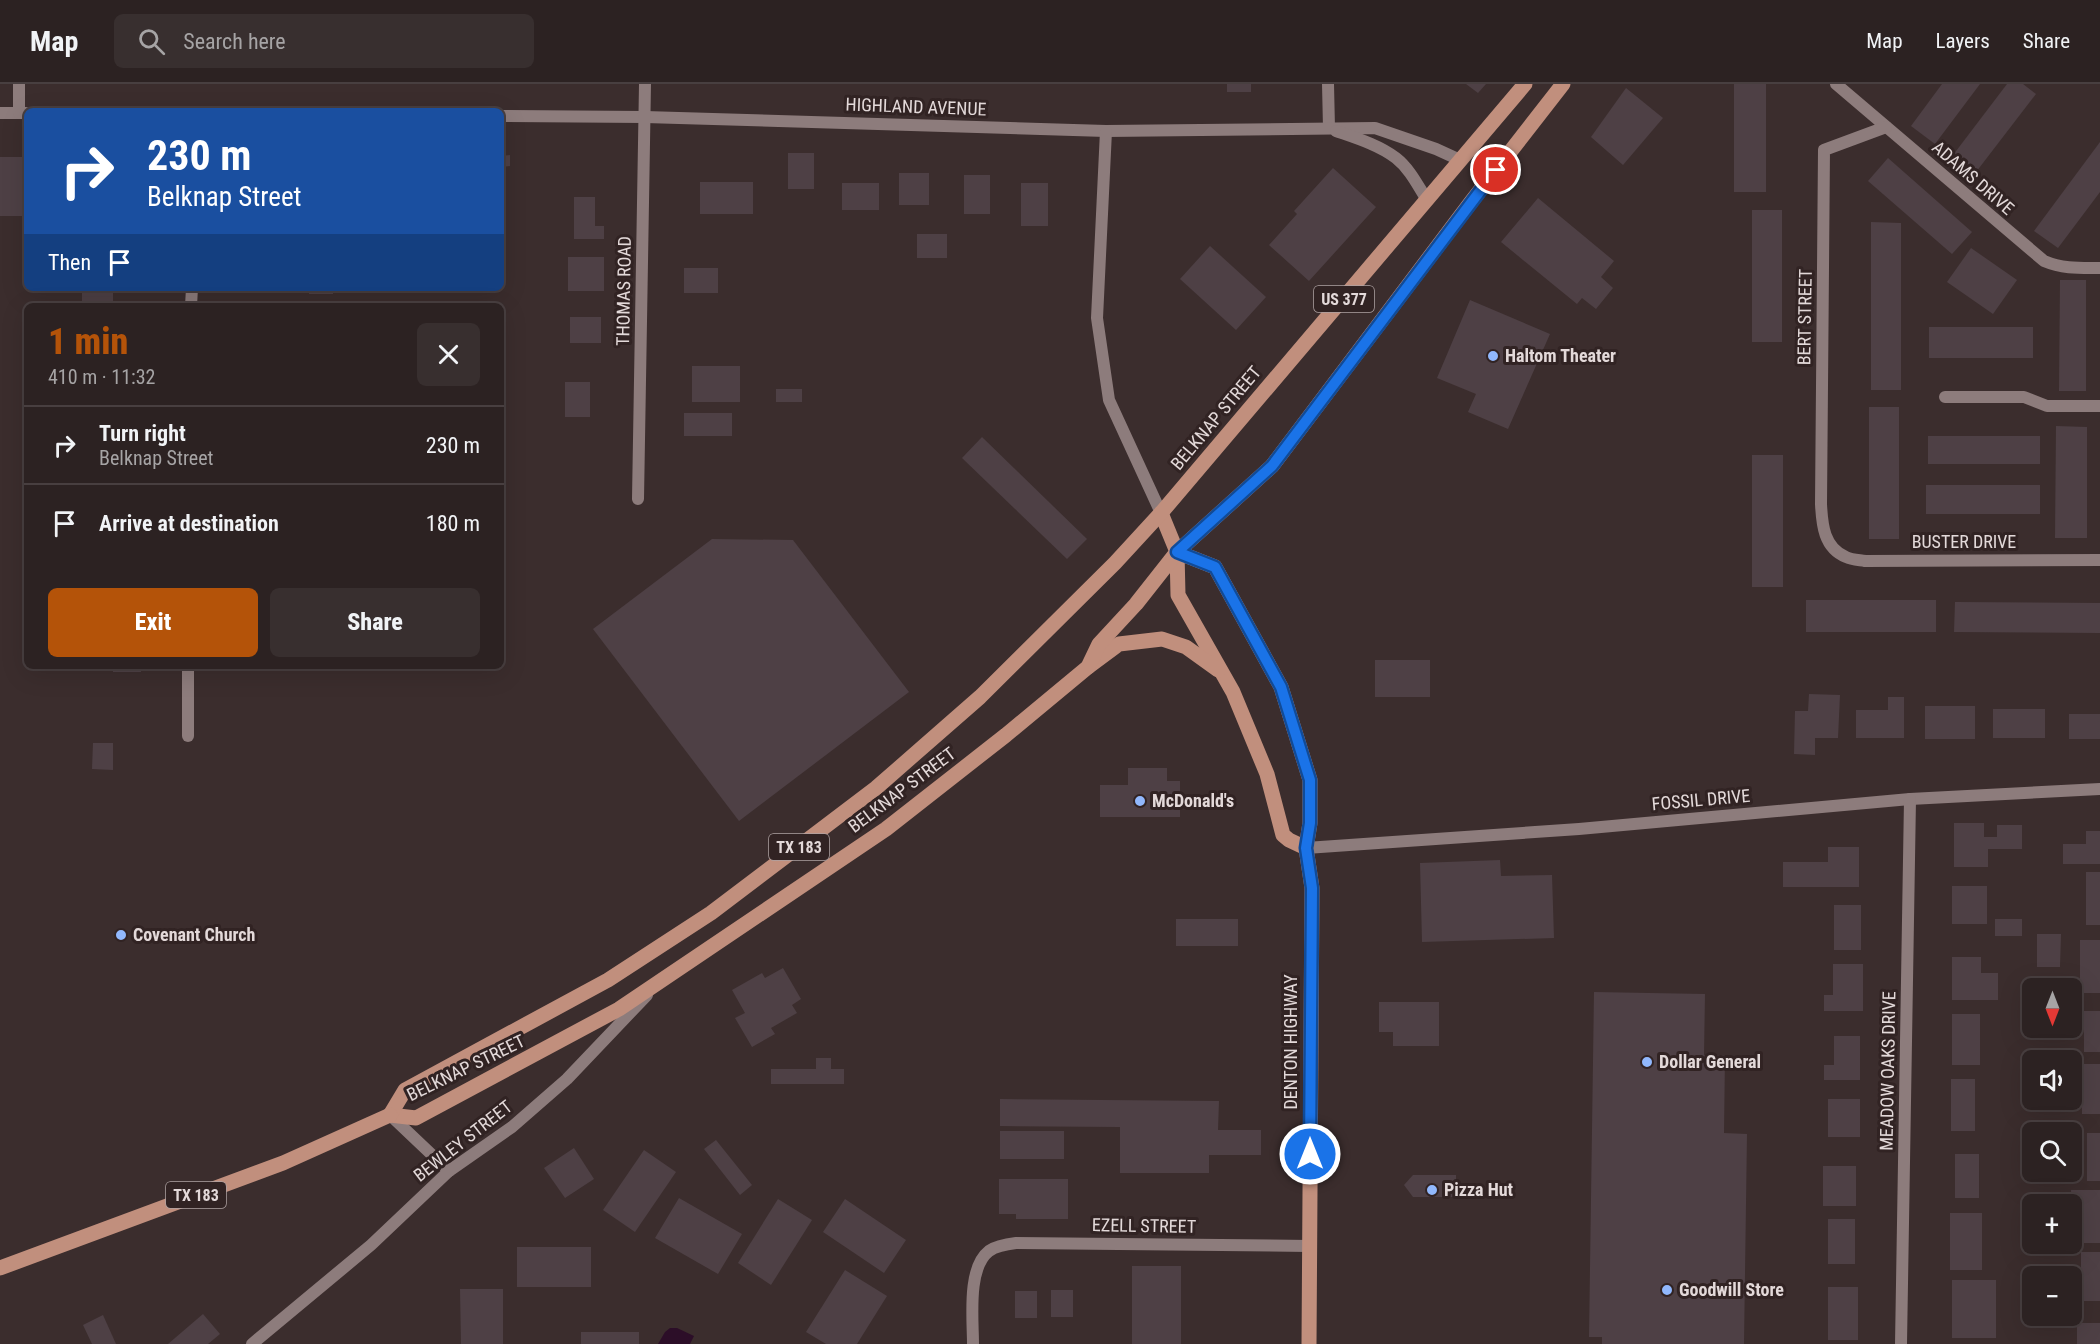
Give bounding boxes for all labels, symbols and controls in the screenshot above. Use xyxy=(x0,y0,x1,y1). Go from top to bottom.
search box xyxy=(114,14,534,68)
text: Map xyxy=(30,25,78,58)
icon: search xyxy=(135,25,168,58)
text: Search here xyxy=(183,29,286,54)
text: Map xyxy=(1866,29,1903,53)
text: Layers xyxy=(1936,29,1990,53)
text: Share xyxy=(2023,29,2070,53)
street label: HIGHLAND AVENUE xyxy=(845,94,987,119)
text: 230 m xyxy=(147,131,252,180)
icon: right xyxy=(48,132,126,210)
street label: ADAMS DRIVE xyxy=(1928,136,2018,219)
pin xyxy=(1470,144,1521,195)
icon: arrive xyxy=(1479,153,1512,186)
text: Belknap Street xyxy=(147,181,302,213)
street label: THOMAS ROAD xyxy=(612,236,635,346)
icon: arrive xyxy=(103,246,136,279)
text: Then xyxy=(48,250,91,275)
street label: BERT STREET xyxy=(1793,269,1816,365)
road number: US 377 xyxy=(1314,286,1374,312)
text: 1 min xyxy=(48,321,128,363)
button: close xyxy=(417,323,480,386)
place label: Haltom Theater xyxy=(1505,345,1616,366)
marker: Haltom Theater xyxy=(1486,349,1500,363)
street label: BELKNAP STREET xyxy=(1166,362,1265,474)
text: 410 m · 11:32 xyxy=(48,365,155,389)
text: Turn right xyxy=(99,421,186,446)
icon: right xyxy=(48,429,81,462)
text: 230 m xyxy=(426,433,480,458)
text: Belknap Street xyxy=(99,446,213,470)
icon: arrive xyxy=(48,507,81,540)
text: Arrive at destination xyxy=(99,511,279,536)
text: 180 m xyxy=(426,511,480,536)
street label: BUSTER DRIVE xyxy=(1912,531,2016,552)
button: Exit xyxy=(48,588,258,657)
button: Share xyxy=(270,588,480,657)
street label: BELKNAP STREET xyxy=(844,743,959,837)
street label: FOSSIL DRIVE xyxy=(1651,785,1751,814)
place label: McDonald's xyxy=(1152,790,1234,811)
marker: McDonald's xyxy=(1133,794,1147,808)
road number: TX 183 xyxy=(769,834,829,860)
place label: Covenant Church xyxy=(133,924,255,945)
marker: Covenant Church xyxy=(114,928,128,942)
street label: DENTON HIGHWAY xyxy=(1280,974,1301,1110)
north arrow xyxy=(2022,978,2082,1038)
map controls xyxy=(2022,978,2082,1326)
street label: MEADOW OAKS DRIVE xyxy=(1876,991,1899,1151)
street label: BELKNAP STREET xyxy=(403,1030,528,1105)
button: sound xyxy=(2022,1050,2082,1110)
place label: Dollar General xyxy=(1659,1051,1761,1072)
marker: Dollar General xyxy=(1640,1055,1654,1069)
street label: BEWLEY STREET xyxy=(409,1096,516,1186)
position arrow xyxy=(1278,1122,1342,1186)
button: search xyxy=(2022,1122,2082,1182)
place label: Pizza Hut xyxy=(1444,1179,1514,1200)
road number: TX 183 xyxy=(166,1182,226,1208)
marker: Pizza Hut xyxy=(1425,1183,1439,1197)
button: + xyxy=(2022,1194,2082,1254)
street label: EZELL STREET xyxy=(1092,1214,1196,1237)
button: − xyxy=(2022,1266,2082,1326)
place label: Goodwill Store xyxy=(1679,1279,1784,1300)
marker: Goodwill Store xyxy=(1660,1283,1674,1297)

